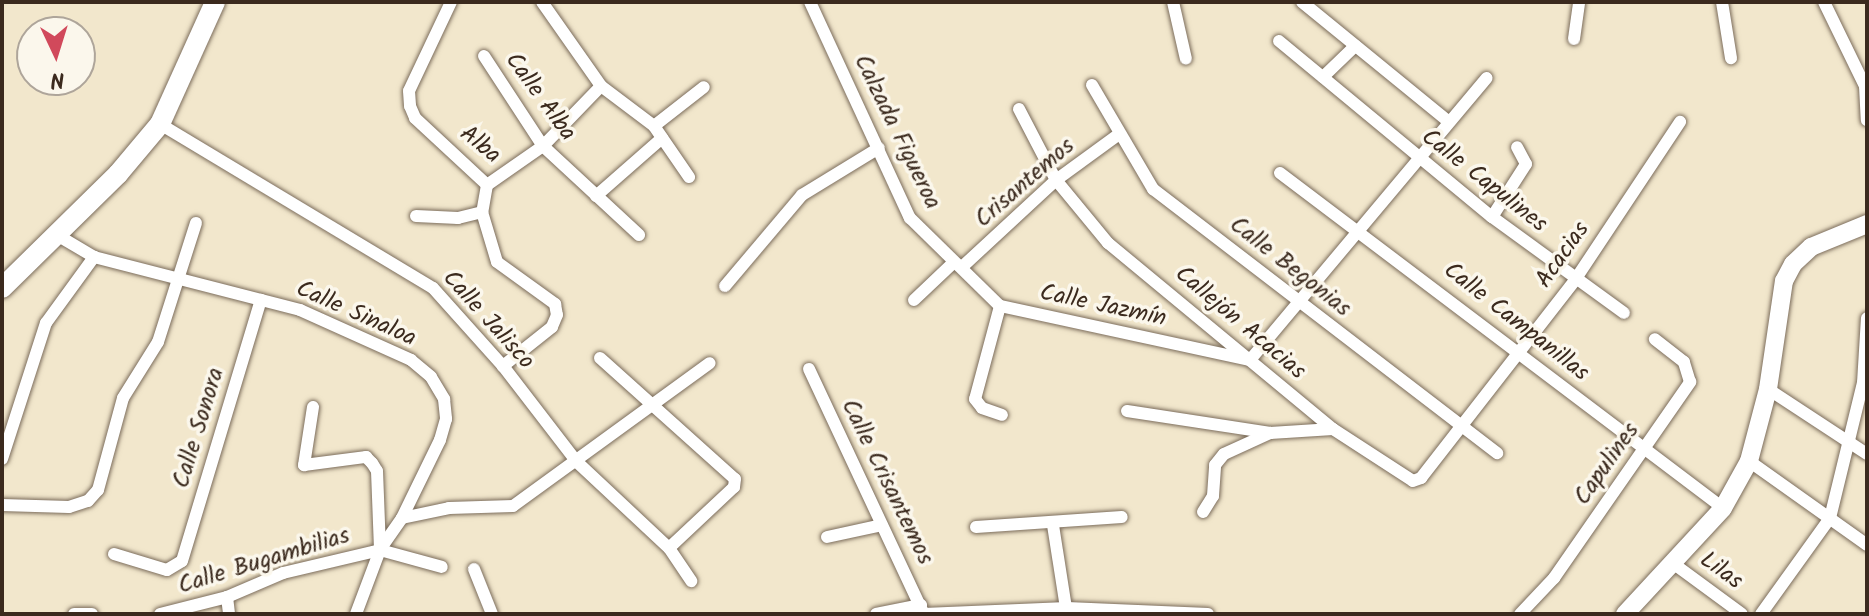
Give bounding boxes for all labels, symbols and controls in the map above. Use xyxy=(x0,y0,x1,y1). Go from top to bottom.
north arrow xyxy=(16,16,96,96)
street label: Calle Alba xyxy=(498,47,582,147)
street label: Calzada Figueroa xyxy=(847,50,947,214)
text: N xyxy=(49,61,66,96)
street label: Alba xyxy=(454,120,506,170)
street label: Calle Capulines xyxy=(1415,123,1553,239)
street label: Crisantemos xyxy=(969,132,1081,234)
street label: Calle Begonias xyxy=(1224,211,1356,323)
street label: Acacias xyxy=(1530,216,1596,294)
street label: Calle Campanillas xyxy=(1437,256,1595,388)
street label: Callejón Acacias xyxy=(1169,260,1311,386)
street label: Calle Jalisco xyxy=(436,264,540,376)
street label: Calle Sinaloa xyxy=(292,275,420,353)
street label: Calle Jazmín xyxy=(1037,279,1169,333)
street label: Calle Sonora xyxy=(167,364,231,492)
street label: Calle Crisantemos xyxy=(835,395,939,569)
street label: Capulines xyxy=(1568,417,1646,511)
street label: Calle Bugambilias xyxy=(175,521,353,601)
street label: Lilas xyxy=(1694,546,1748,596)

